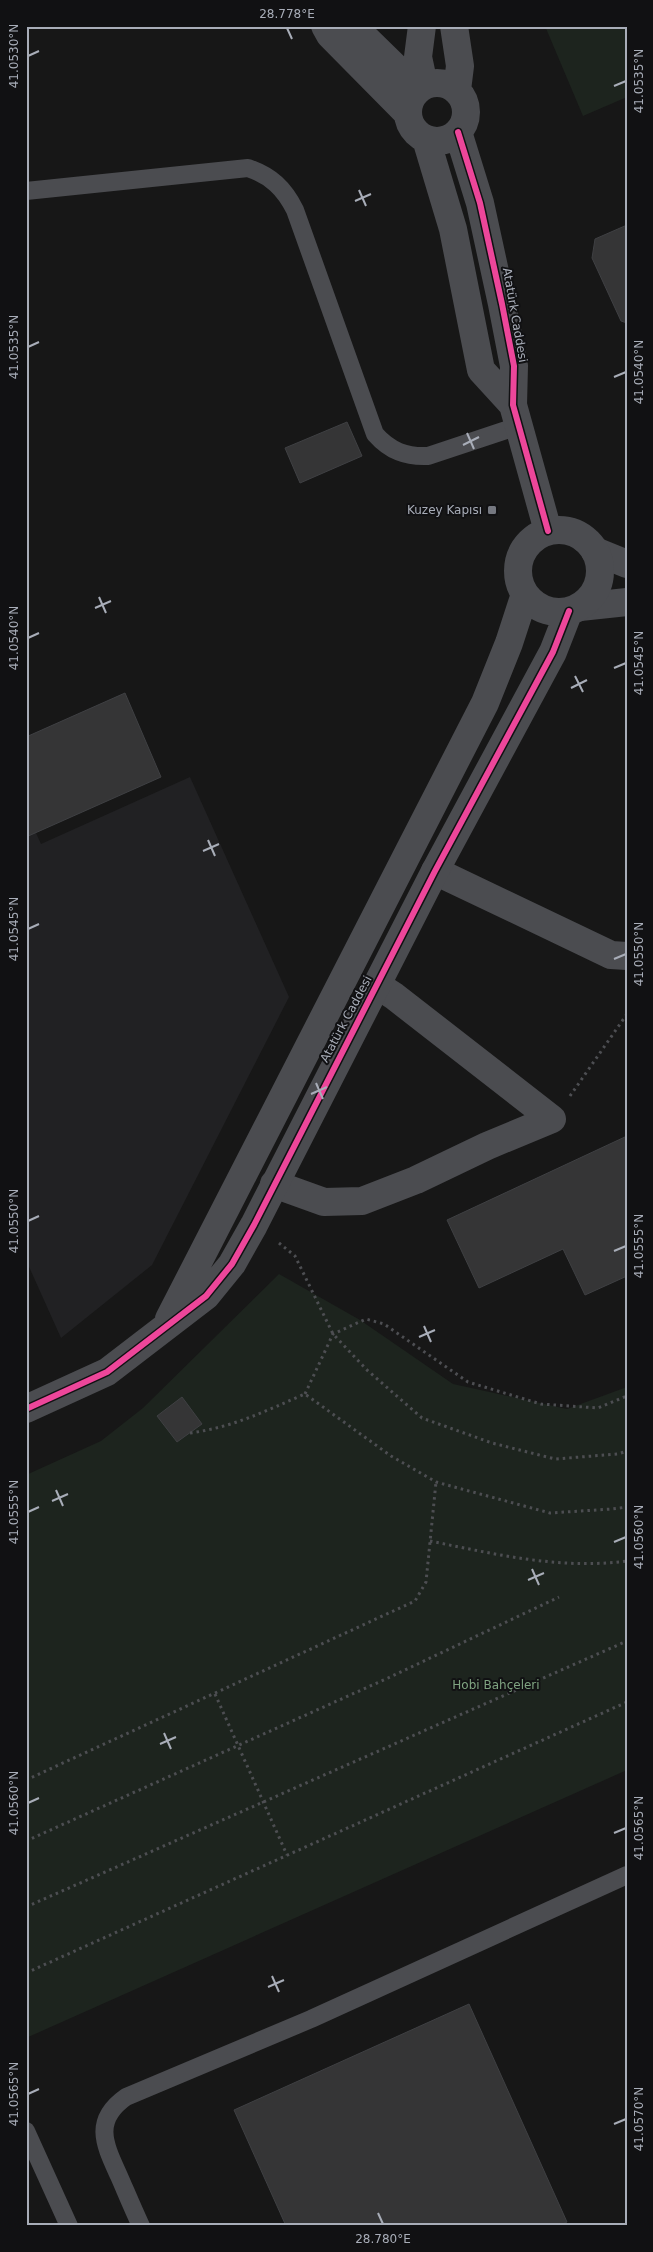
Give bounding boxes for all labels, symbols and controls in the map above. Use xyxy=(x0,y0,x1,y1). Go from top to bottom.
text: 28.778°E xyxy=(259,7,315,21)
text: 41.0530°N xyxy=(7,24,21,88)
text: 41.0535°N xyxy=(632,49,646,113)
street label: Atatürk Caddesi xyxy=(500,267,530,363)
text: 41.0535°N xyxy=(7,315,21,379)
text: 41.0540°N xyxy=(632,340,646,404)
place label: Kuzey Kapısı xyxy=(407,503,482,517)
marker: Kuzey Kapısı xyxy=(486,504,498,516)
text: 41.0540°N xyxy=(7,606,21,670)
text: 41.0545°N xyxy=(632,631,646,695)
text: 41.0545°N xyxy=(7,897,21,961)
text: 41.0550°N xyxy=(632,922,646,986)
street label: Atatürk Caddesi xyxy=(317,973,375,1065)
text: 41.0550°N xyxy=(7,1189,21,1253)
text: 41.0555°N xyxy=(632,1214,646,1278)
text: 41.0555°N xyxy=(7,1480,21,1544)
text: 41.0560°N xyxy=(632,1505,646,1569)
park label: Hobi Bahçeleri xyxy=(452,1678,540,1692)
text: 41.0560°N xyxy=(7,1771,21,1835)
text: 41.0565°N xyxy=(632,1796,646,1860)
text: 41.0565°N xyxy=(7,2062,21,2126)
text: 41.0570°N xyxy=(632,2087,646,2151)
text: 28.780°E xyxy=(355,2232,411,2246)

